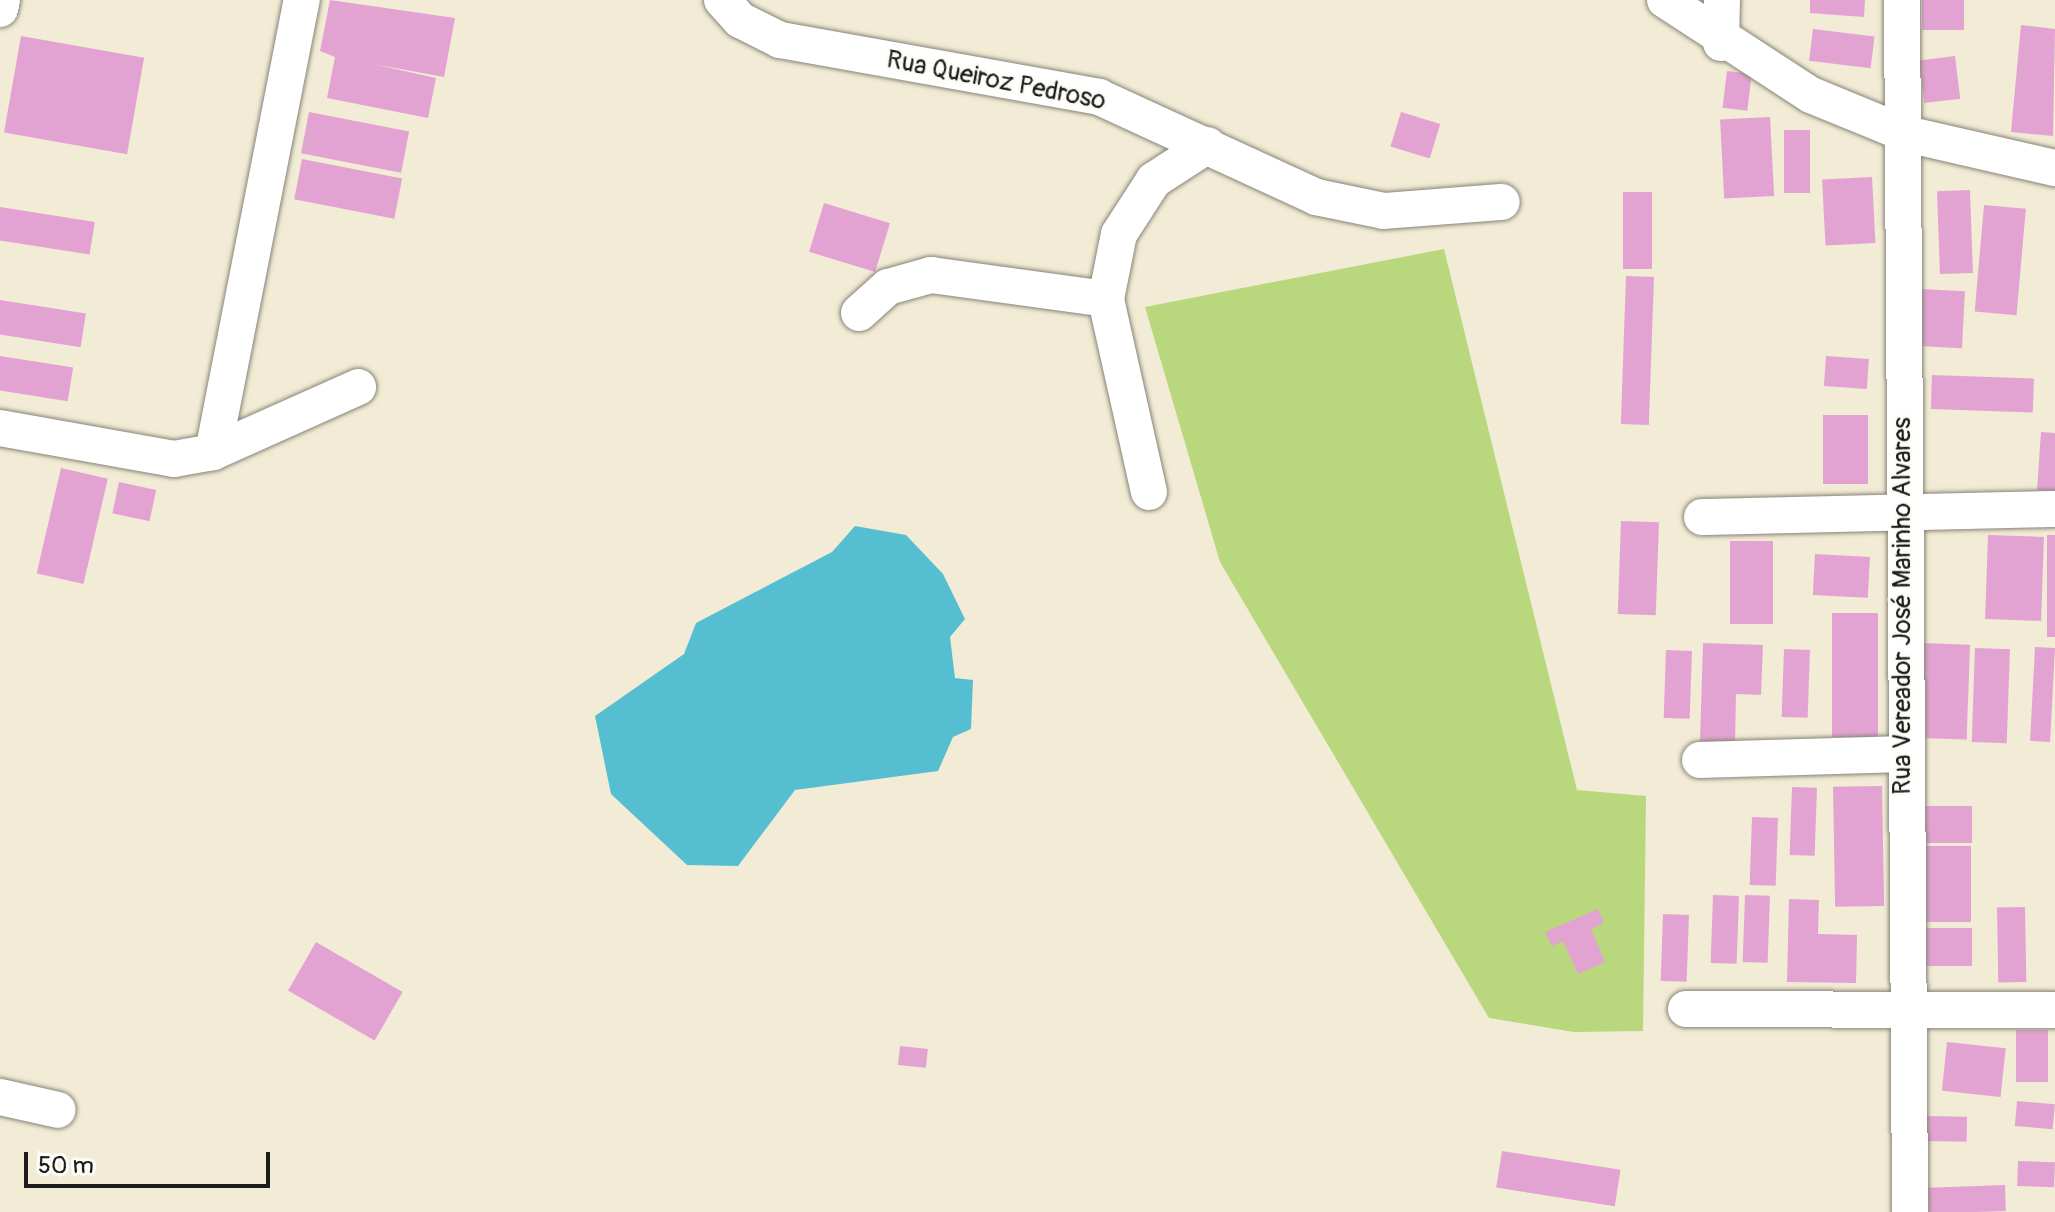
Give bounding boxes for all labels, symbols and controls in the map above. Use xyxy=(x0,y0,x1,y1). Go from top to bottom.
street label: Rua Queiroz Pedroso xyxy=(884,44,1108,118)
street label: Rua Vereador José Marinho Alvares xyxy=(1887,417,1919,795)
scale bar xyxy=(28,1136,274,1186)
text: 50 m xyxy=(38,1151,94,1180)

